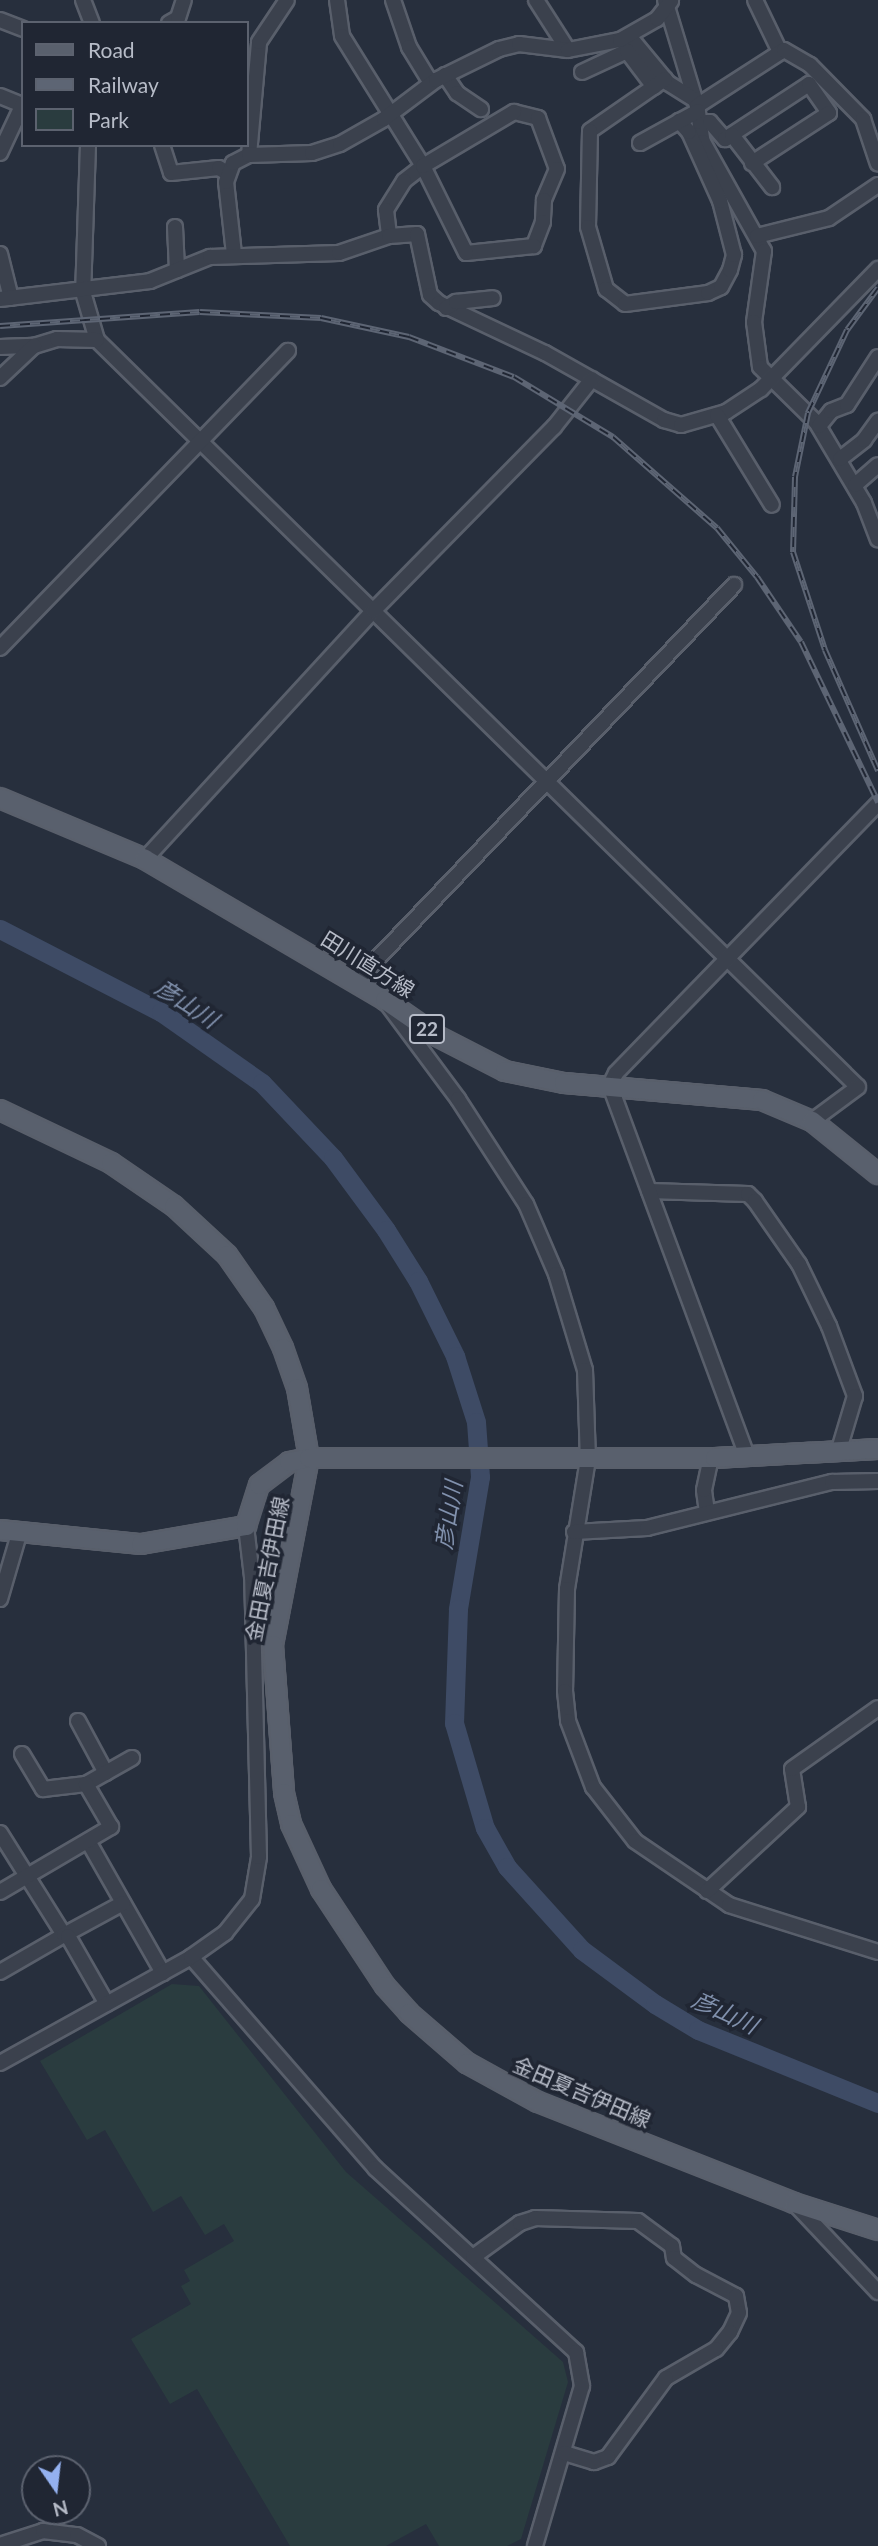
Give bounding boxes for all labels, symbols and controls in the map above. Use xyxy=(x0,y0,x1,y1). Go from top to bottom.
legend xyxy=(21,21,248,147)
text: Road xyxy=(88,37,135,62)
text: Railway xyxy=(88,72,159,97)
text: Park xyxy=(88,107,129,132)
street label: 田川直方線 xyxy=(317,925,419,1003)
water label: 彦山川 xyxy=(151,973,223,1033)
road number: 22 xyxy=(408,1014,446,1044)
water label: 彦山川 xyxy=(429,1479,467,1551)
street label: 金田夏吉伊田線 xyxy=(241,1494,293,1644)
water label: 彦山川 xyxy=(688,1985,762,2039)
street label: 金田夏吉伊田線 xyxy=(509,2052,655,2132)
north arrow xyxy=(21,2455,91,2525)
text: N xyxy=(51,2496,71,2522)

